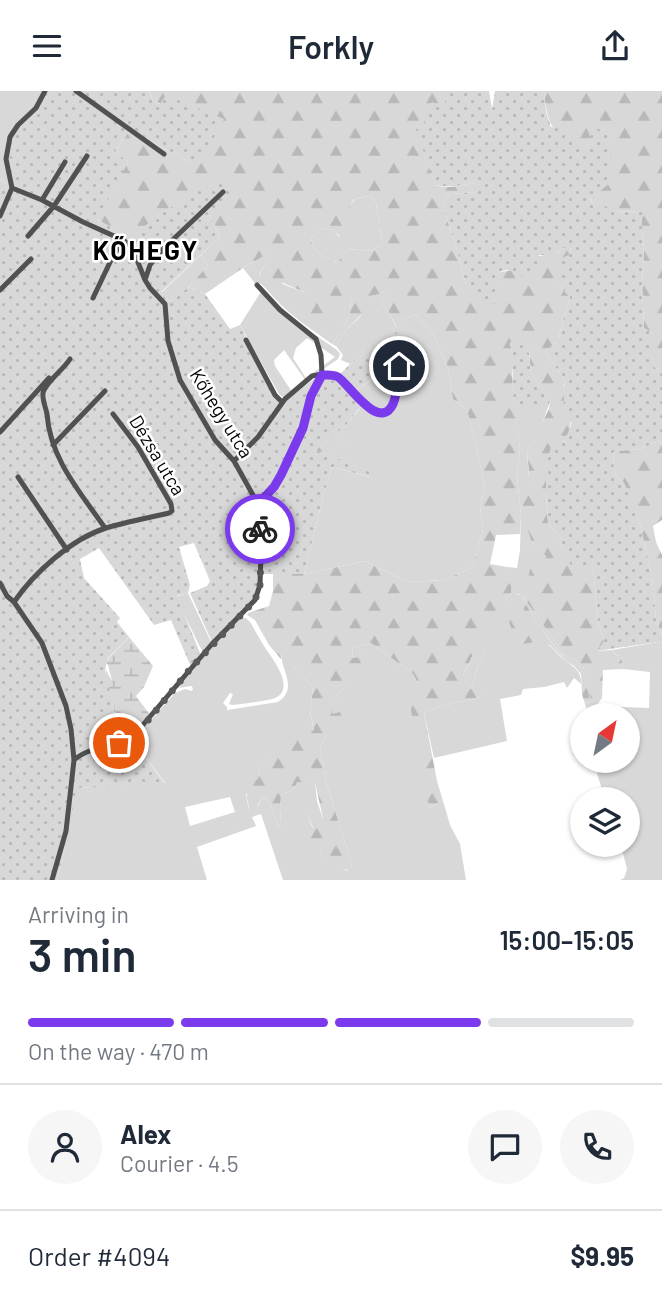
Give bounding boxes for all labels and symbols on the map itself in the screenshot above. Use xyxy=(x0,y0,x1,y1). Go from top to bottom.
district label: KŐHEGY xyxy=(93,234,199,265)
pin xyxy=(369,336,429,396)
street label: Kőhegy utca xyxy=(186,364,258,462)
street label: Dézsa utca xyxy=(125,411,191,499)
courier xyxy=(225,494,295,564)
north arrow xyxy=(570,703,640,773)
pin xyxy=(89,713,149,773)

